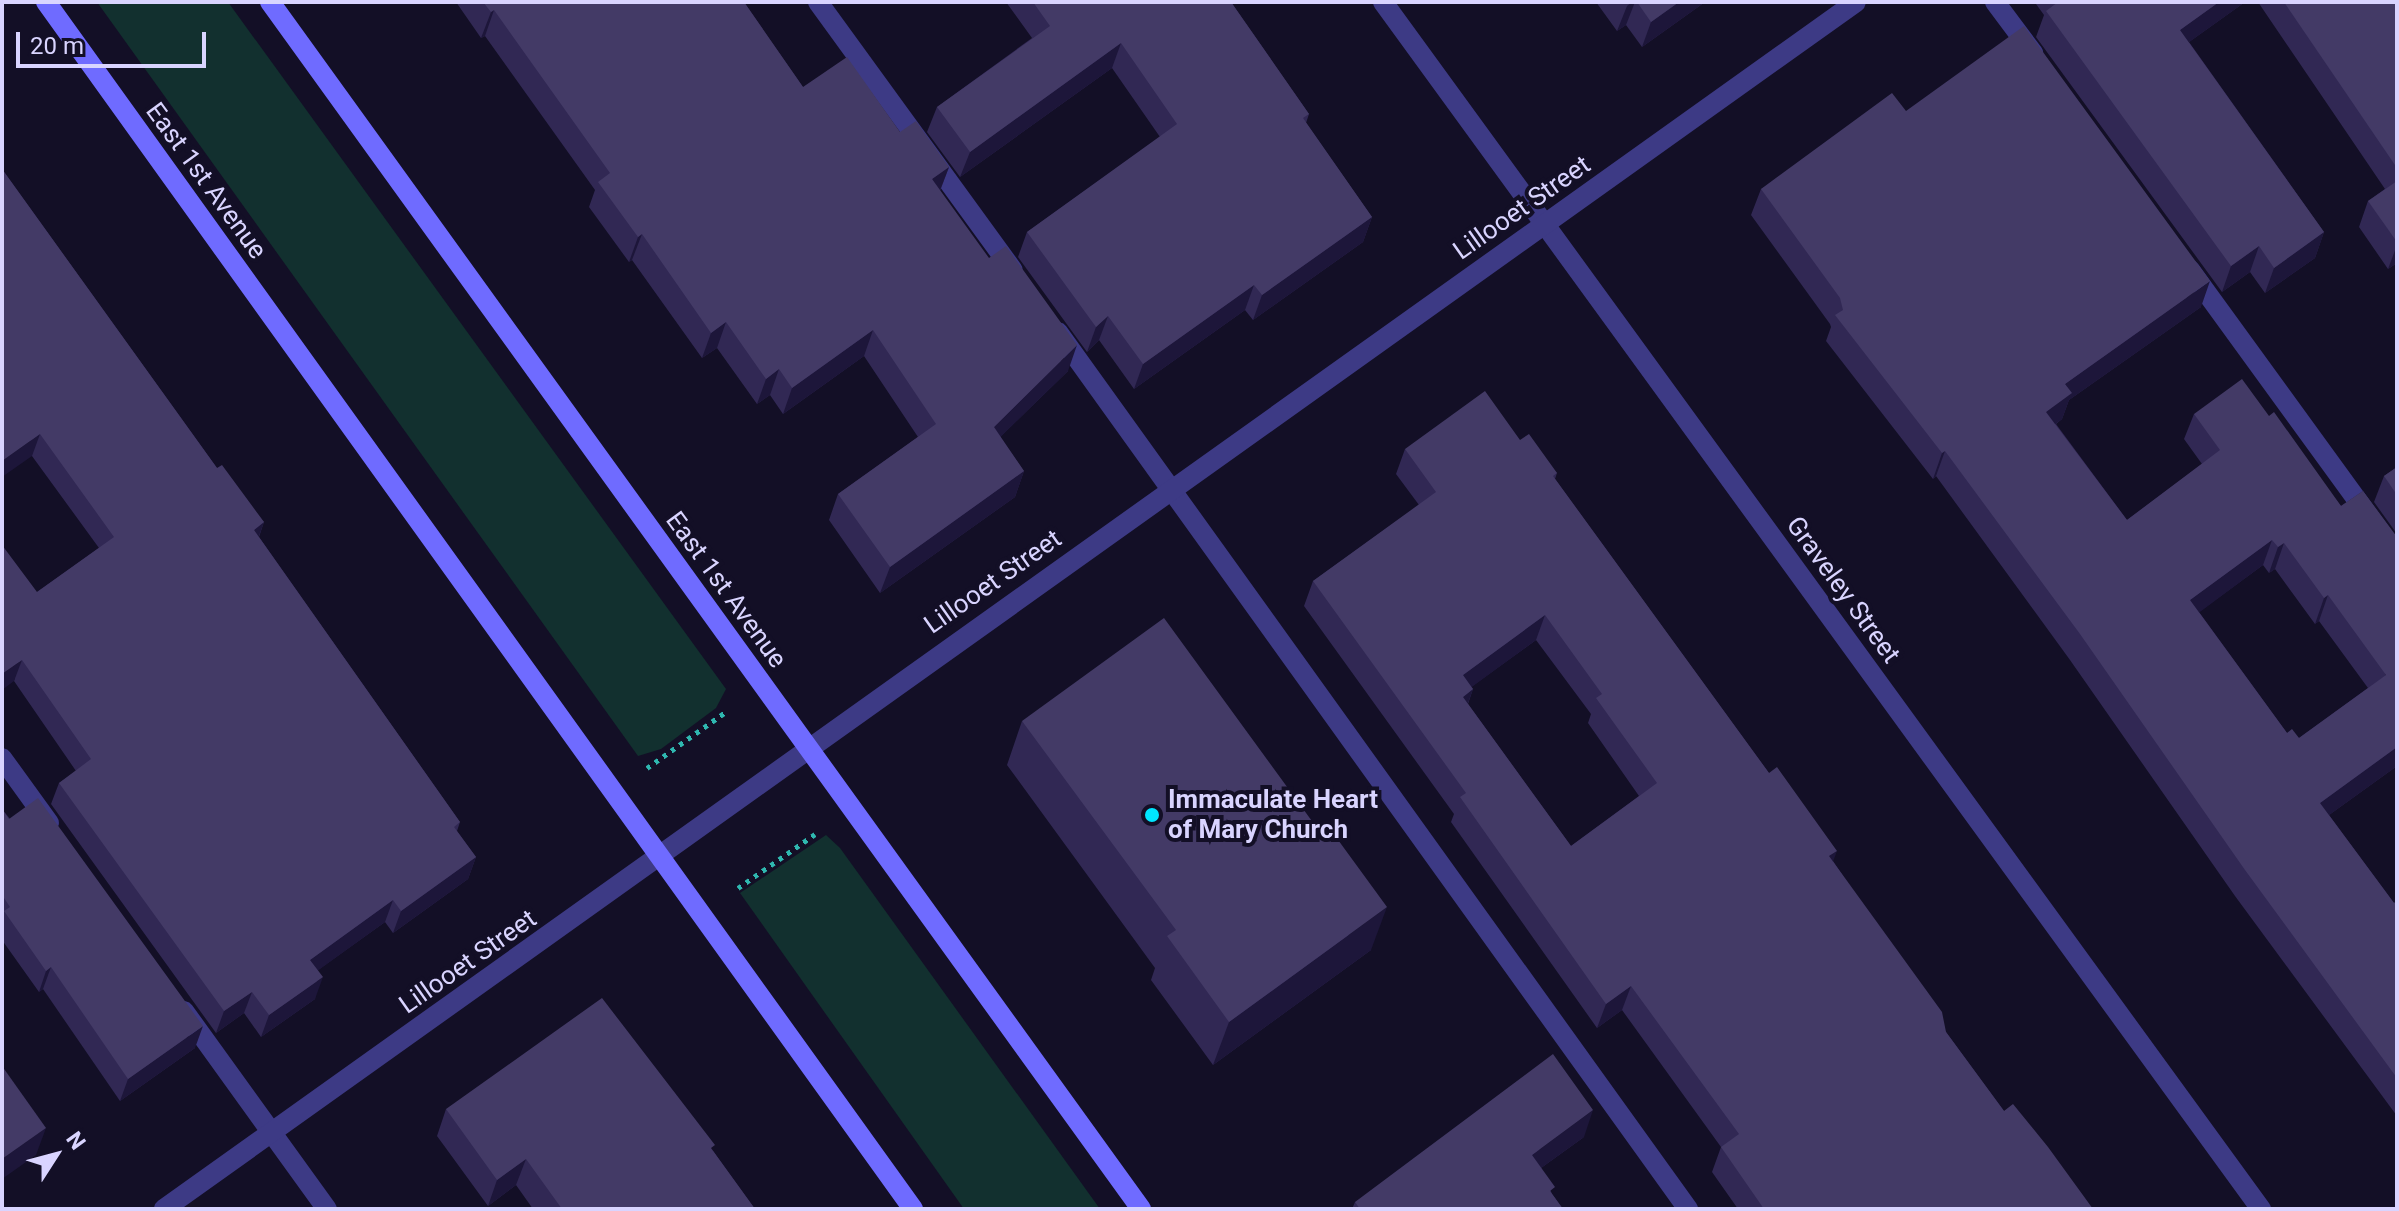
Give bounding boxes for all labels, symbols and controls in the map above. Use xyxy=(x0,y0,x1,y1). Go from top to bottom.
scale bar xyxy=(20,16,210,66)
text: 20 m xyxy=(30,32,84,60)
street label: East 1st Avenue xyxy=(139,97,273,265)
street label: Lillooet Street xyxy=(1448,149,1596,267)
street label: East 1st Avenue xyxy=(659,506,793,674)
street label: Graveley Street xyxy=(1779,511,1907,669)
street label: Lillooet Street xyxy=(919,523,1067,641)
place label: Immaculate Heart of Mary Church xyxy=(1168,784,1378,846)
marker: Immaculate Heart of Mary Church xyxy=(1143,806,1161,824)
street label: Lillooet Street xyxy=(394,903,542,1021)
north arrow xyxy=(16,1115,96,1195)
text: N xyxy=(61,1127,90,1154)

